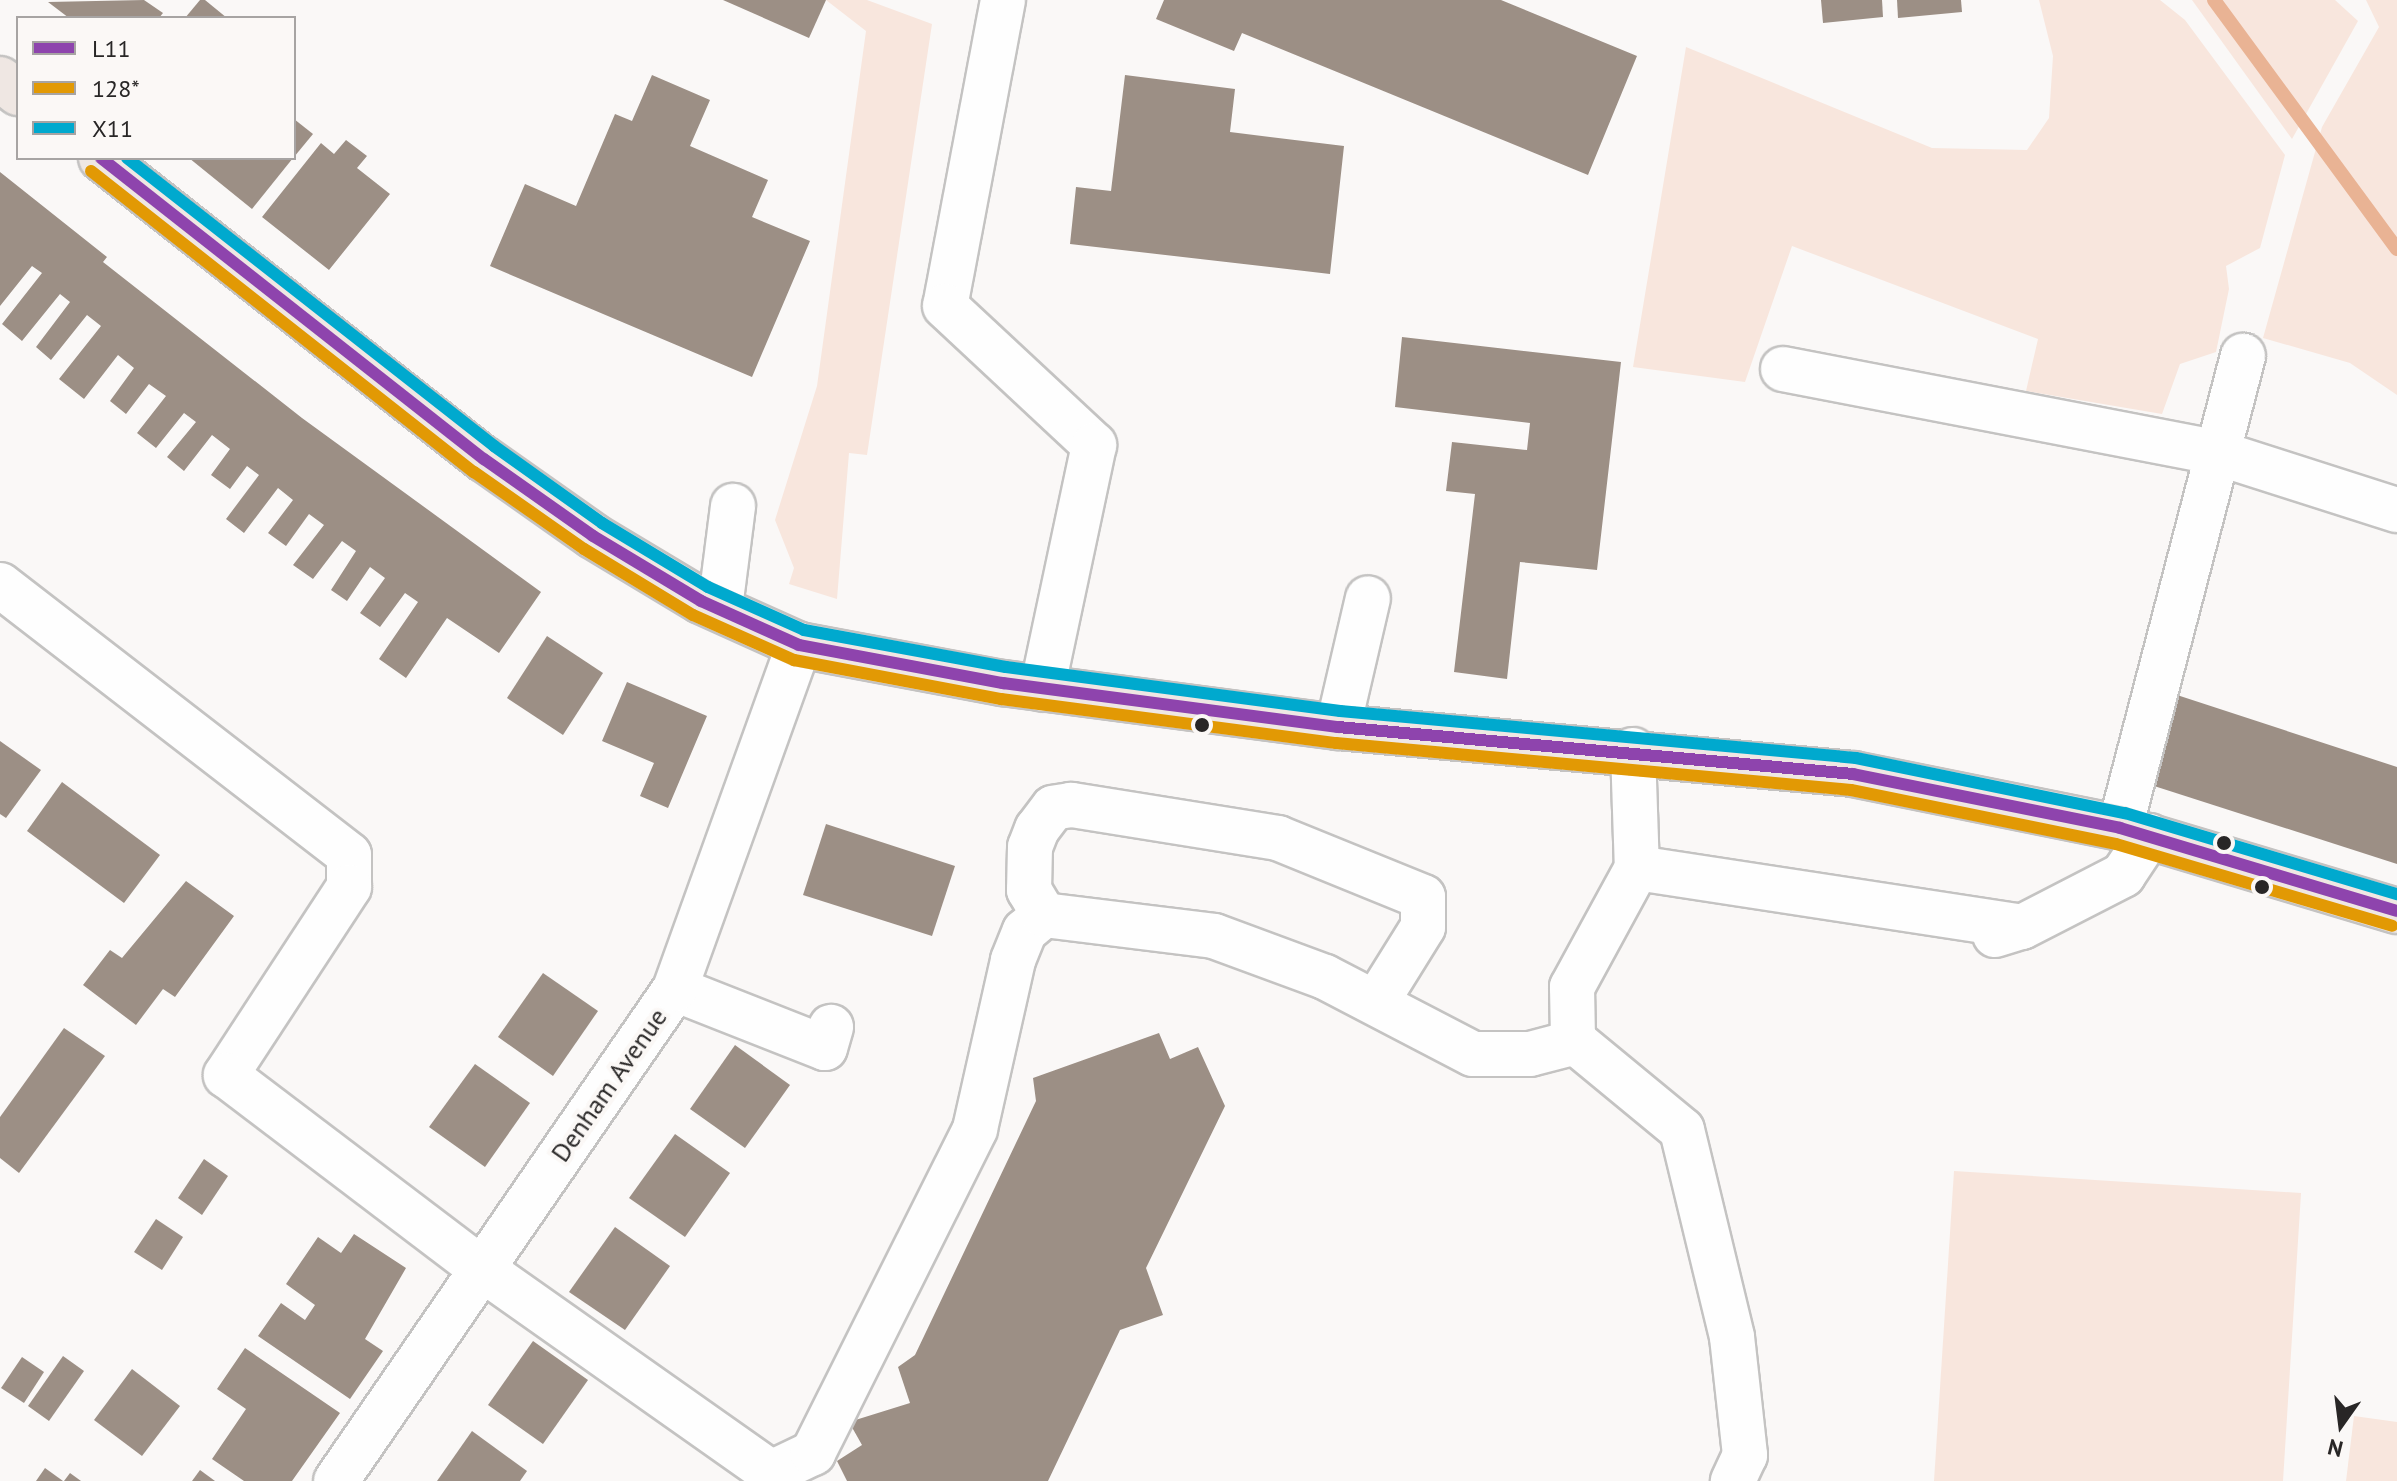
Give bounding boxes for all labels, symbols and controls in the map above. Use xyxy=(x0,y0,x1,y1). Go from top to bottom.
legend xyxy=(16,16,296,160)
text: L11 xyxy=(92,33,131,64)
text: 128* xyxy=(92,73,140,104)
text: X11 xyxy=(92,113,133,144)
unlabelled marker xyxy=(1194,717,1210,733)
unlabelled marker xyxy=(2216,835,2232,851)
unlabelled marker xyxy=(2254,879,2270,895)
street label: Denham Avenue xyxy=(544,1002,674,1168)
north arrow xyxy=(2301,1385,2381,1465)
text: N xyxy=(2325,1433,2346,1464)

